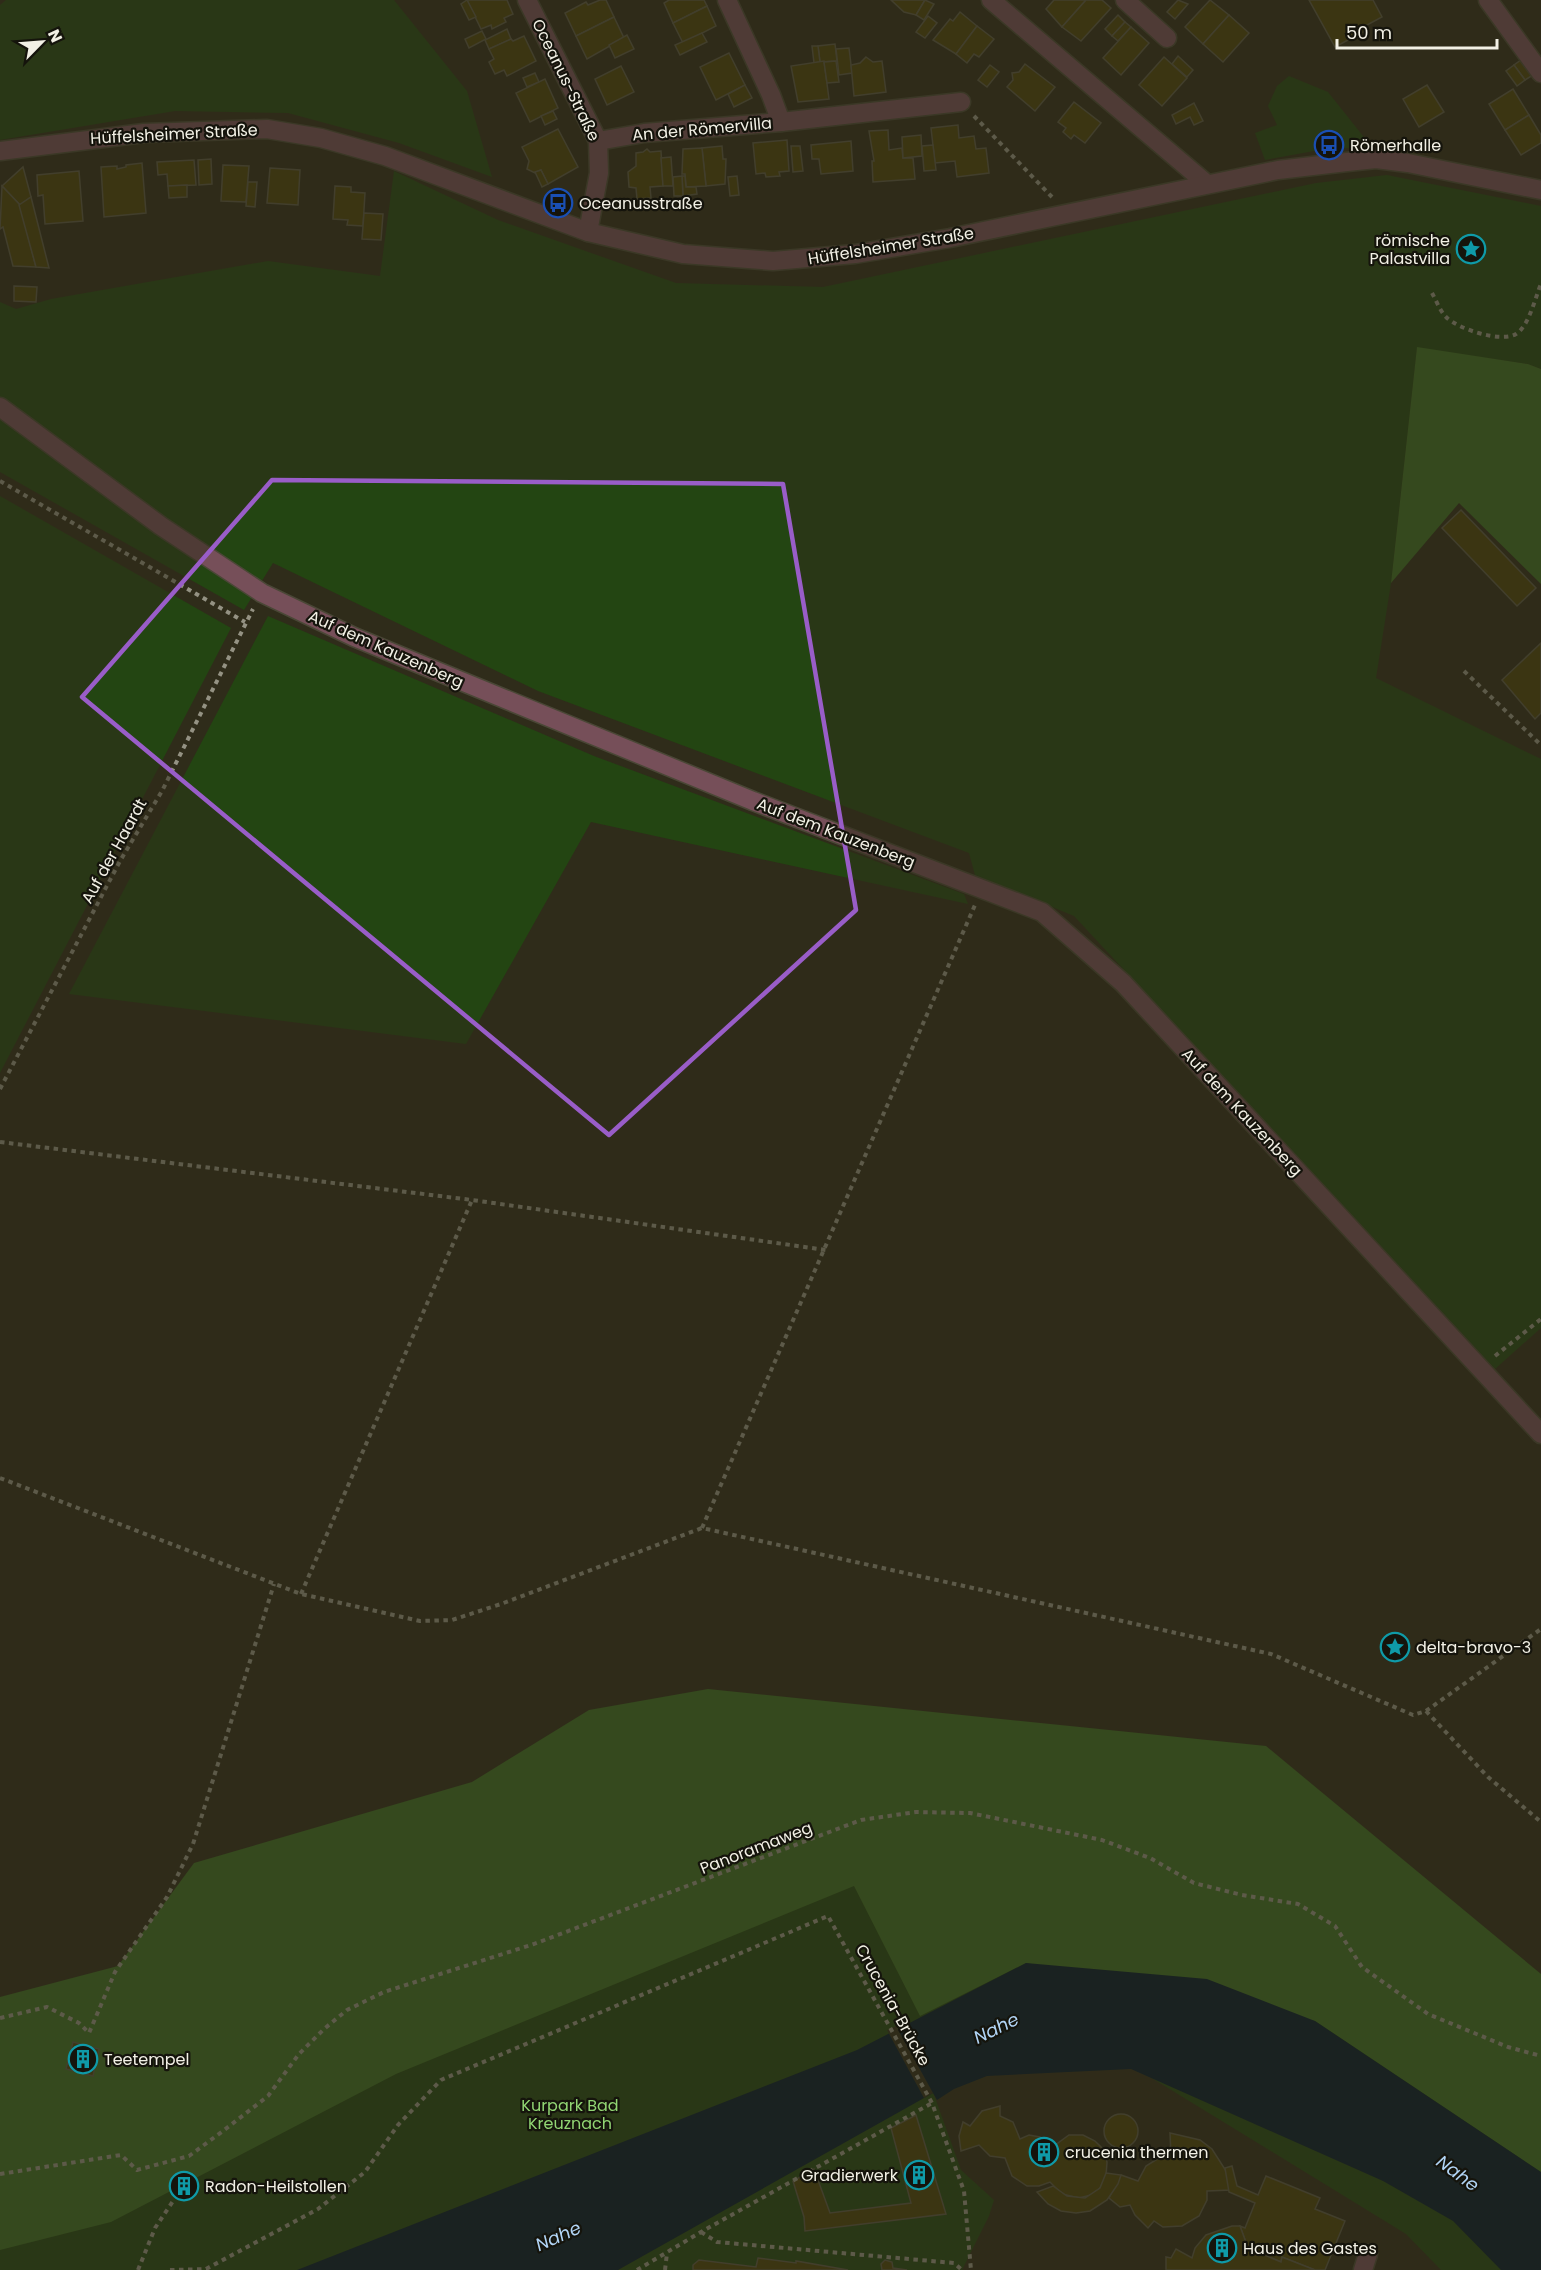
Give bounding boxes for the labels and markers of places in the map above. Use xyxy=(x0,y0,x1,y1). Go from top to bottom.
bus stop icon: Römerhalle xyxy=(1313,129,1345,161)
place label: Römerhalle xyxy=(1350,134,1441,157)
bus stop icon: Oceanusstraße xyxy=(542,187,574,219)
place label: Oceanusstraße xyxy=(579,192,703,215)
place label: römische Palastvilla xyxy=(1369,229,1450,270)
place icon: römische Palastvilla xyxy=(1455,233,1487,265)
place icon: delta-bravo-3 xyxy=(1379,1631,1411,1663)
place label: delta-bravo-3 xyxy=(1416,1636,1531,1659)
building icon: Teetempel xyxy=(67,2043,99,2075)
place label: Teetempel xyxy=(104,2048,189,2071)
building icon: crucenia thermen xyxy=(1028,2136,1060,2168)
place label: crucenia thermen xyxy=(1065,2141,1208,2164)
building icon: Gradierwerk xyxy=(903,2159,935,2191)
place label: Gradierwerk xyxy=(801,2164,899,2187)
building icon: Radon-Heilstollen xyxy=(168,2170,200,2202)
place label: Radon-Heilstollen xyxy=(205,2175,347,2198)
building icon: Haus des Gastes xyxy=(1206,2232,1238,2264)
place label: Haus des Gastes xyxy=(1243,2237,1377,2260)

